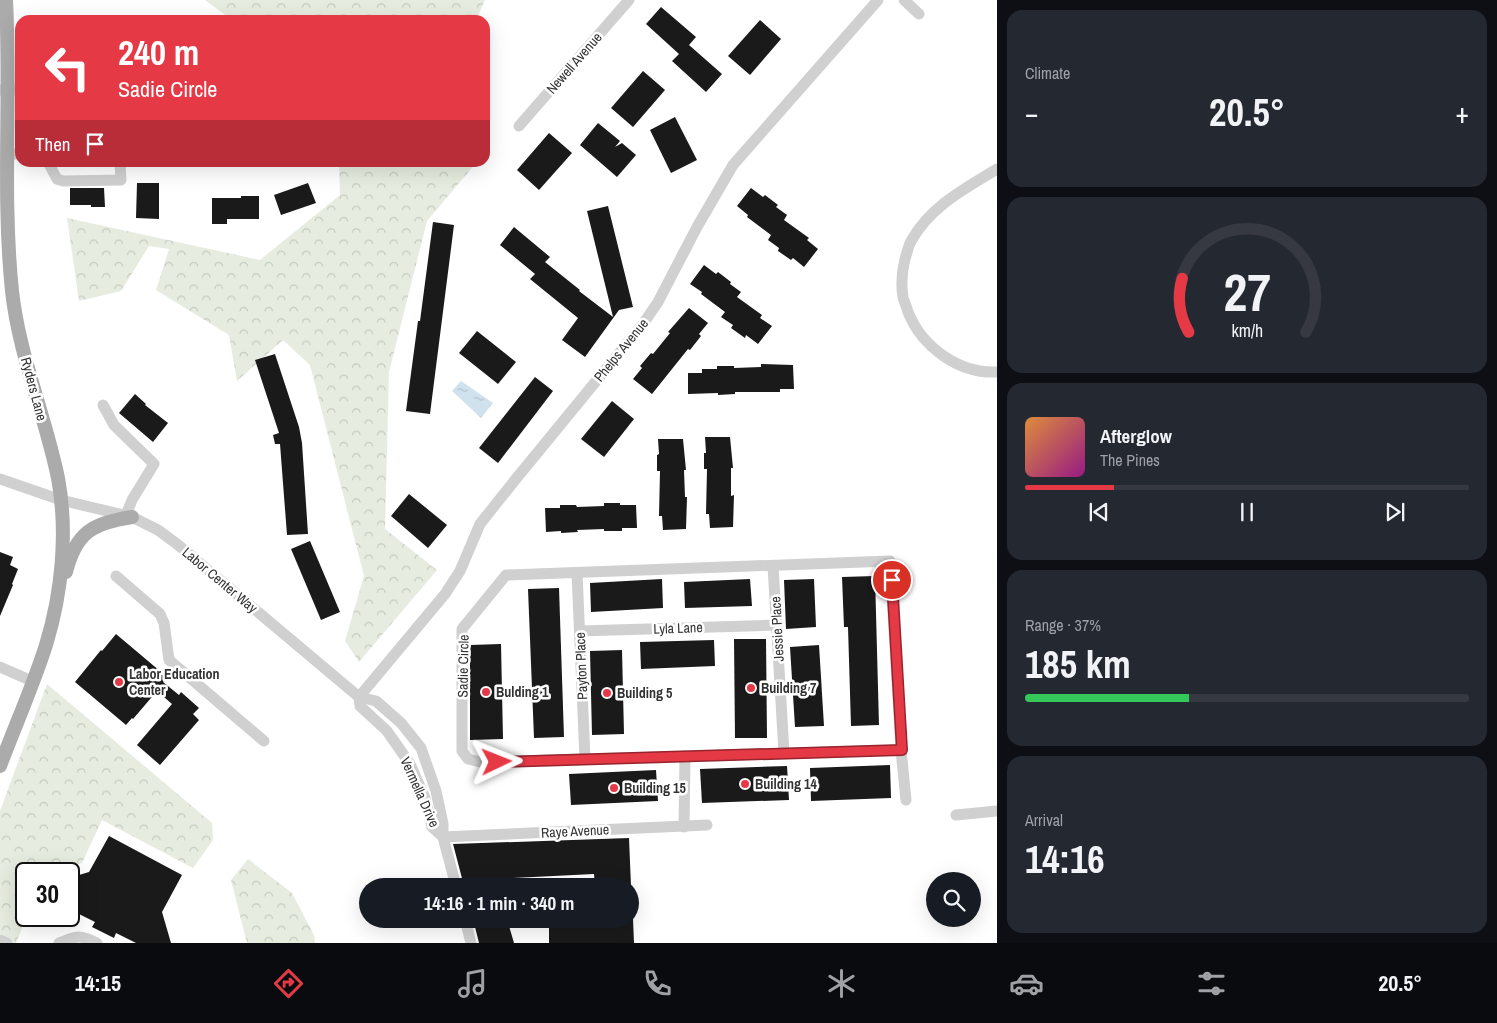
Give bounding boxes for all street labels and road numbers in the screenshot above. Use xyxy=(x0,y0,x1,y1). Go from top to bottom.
street label: Newell Avenue xyxy=(542,29,606,97)
street label: Phelps Avenue xyxy=(590,315,652,385)
street label: Ryders Lane xyxy=(17,355,51,423)
street label: Labor Center Way xyxy=(179,543,261,617)
street label: Jessie Place xyxy=(766,596,788,662)
street label: Lyla Lane xyxy=(653,618,703,638)
street label: Payton Place xyxy=(571,632,591,700)
street label: Sadie Circle xyxy=(453,634,473,698)
street label: Vermella Drive xyxy=(396,754,444,830)
street label: Raye Avenue xyxy=(541,820,609,842)

